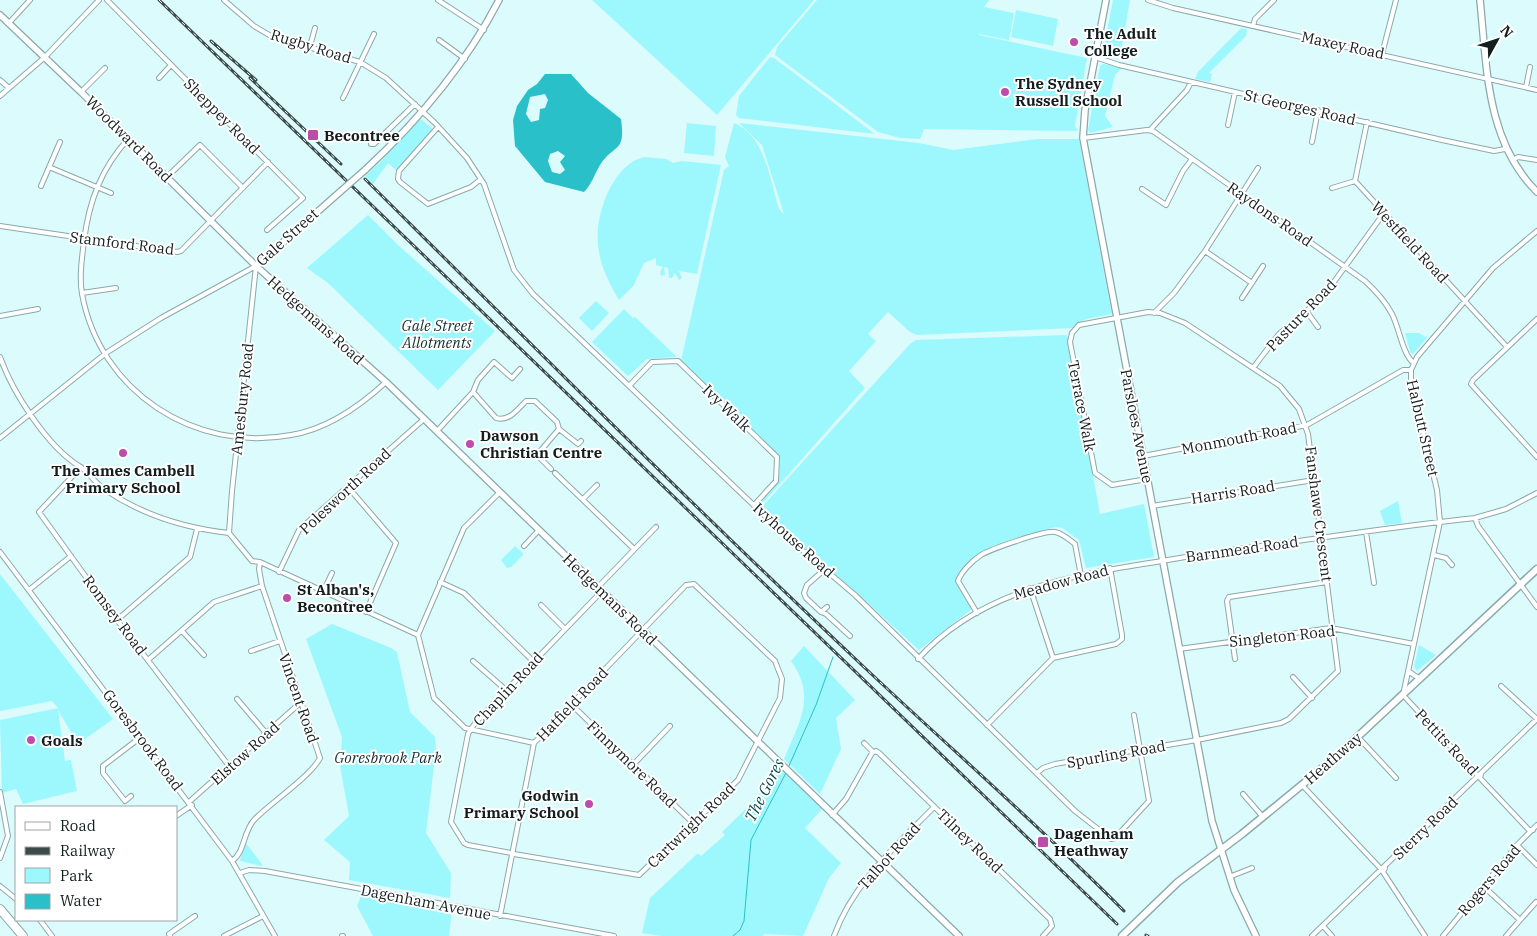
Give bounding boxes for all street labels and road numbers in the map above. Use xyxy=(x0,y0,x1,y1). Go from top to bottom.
street label: Rugby Road xyxy=(268,25,354,67)
street label: Maxey Road xyxy=(1300,27,1386,63)
street label: Sheppey Road xyxy=(180,74,264,158)
street label: St Georges Road xyxy=(1242,85,1358,129)
street label: Woodward Road xyxy=(82,92,176,186)
street label: Raydons Road xyxy=(1224,178,1316,250)
street label: Westfield Road xyxy=(1367,197,1453,287)
street label: Gale Street xyxy=(252,204,322,270)
street label: Stamford Road xyxy=(69,227,175,259)
street label: Hedgemans Road xyxy=(264,271,368,369)
street label: Pasture Road xyxy=(1262,275,1340,355)
street label: Amesbury Road xyxy=(227,342,257,456)
street label: Terrace Walk xyxy=(1064,359,1100,454)
street label: Parsloes Avenue xyxy=(1117,367,1157,485)
street label: Halbutt Street xyxy=(1403,378,1443,478)
street label: Ivy Walk xyxy=(699,380,755,436)
street label: Monmouth Road xyxy=(1180,418,1298,458)
street label: Polesworth Road xyxy=(295,444,395,538)
street label: Fanshawe Crescent xyxy=(1301,445,1337,583)
street label: Harris Road xyxy=(1190,476,1276,508)
street label: Ivyhouse Road xyxy=(749,498,839,582)
street label: Barnmead Road xyxy=(1184,532,1300,566)
street label: Hedgemans Road xyxy=(559,549,661,649)
street label: Meadow Road xyxy=(1011,560,1111,604)
street label: Romsey Road xyxy=(79,571,151,659)
street label: Singleton Road xyxy=(1228,621,1336,651)
street label: Chaplin Road xyxy=(469,648,547,730)
street label: Vincent Road xyxy=(275,651,323,745)
street label: Hatfield Road xyxy=(532,663,612,745)
street label: Goresbrook Road xyxy=(99,686,187,794)
street label: Pettits Road xyxy=(1411,705,1483,779)
street label: Finnymore Road xyxy=(583,716,681,812)
street label: Elstow Road xyxy=(207,717,283,789)
street label: Heathway xyxy=(1300,728,1366,788)
street label: Spurling Road xyxy=(1065,736,1167,772)
street label: Cartwright Road xyxy=(643,778,739,872)
street label: Sterry Road xyxy=(1388,792,1462,864)
street label: Tilney Road xyxy=(933,805,1007,877)
street label: Talbot Road xyxy=(854,818,924,894)
street label: Rogers Road xyxy=(1454,840,1524,920)
street label: Dagenham Avenue xyxy=(359,880,493,924)

